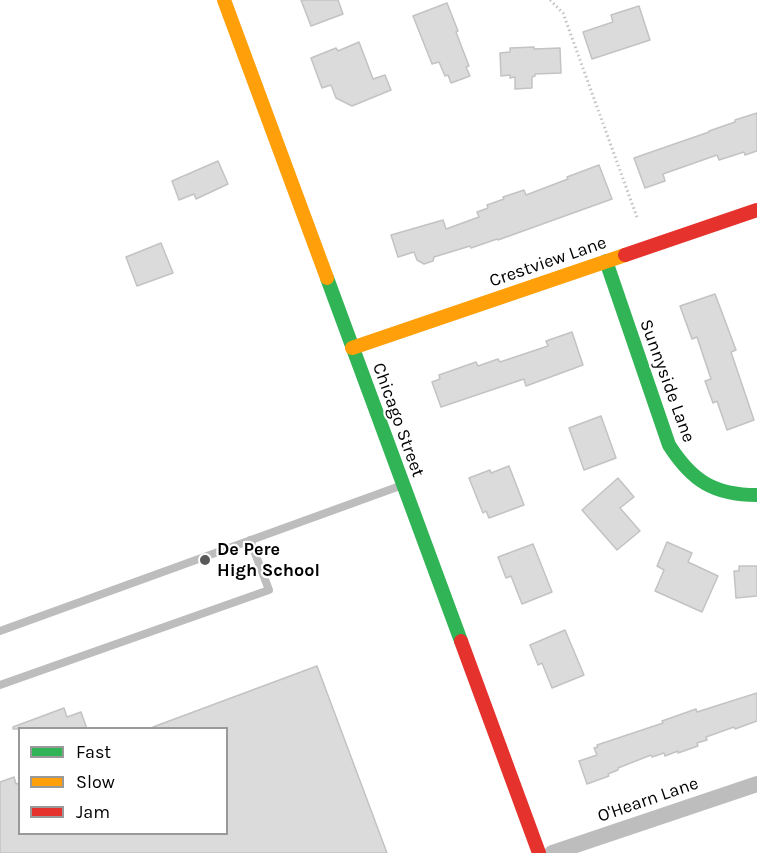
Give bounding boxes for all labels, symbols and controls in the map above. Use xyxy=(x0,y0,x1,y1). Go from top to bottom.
street label: Crestview Lane xyxy=(487,232,609,292)
street label: Sunnyside Lane xyxy=(635,317,699,445)
street label: Chicago Street xyxy=(367,360,429,480)
place label: De Pere High School xyxy=(217,539,320,582)
marker: De Pere High School xyxy=(198,553,212,567)
legend xyxy=(18,727,228,835)
text: Fast xyxy=(76,741,111,763)
text: Slow xyxy=(76,771,115,793)
street label: O'Hearn Lane xyxy=(595,773,701,827)
text: Jam xyxy=(76,801,110,823)

